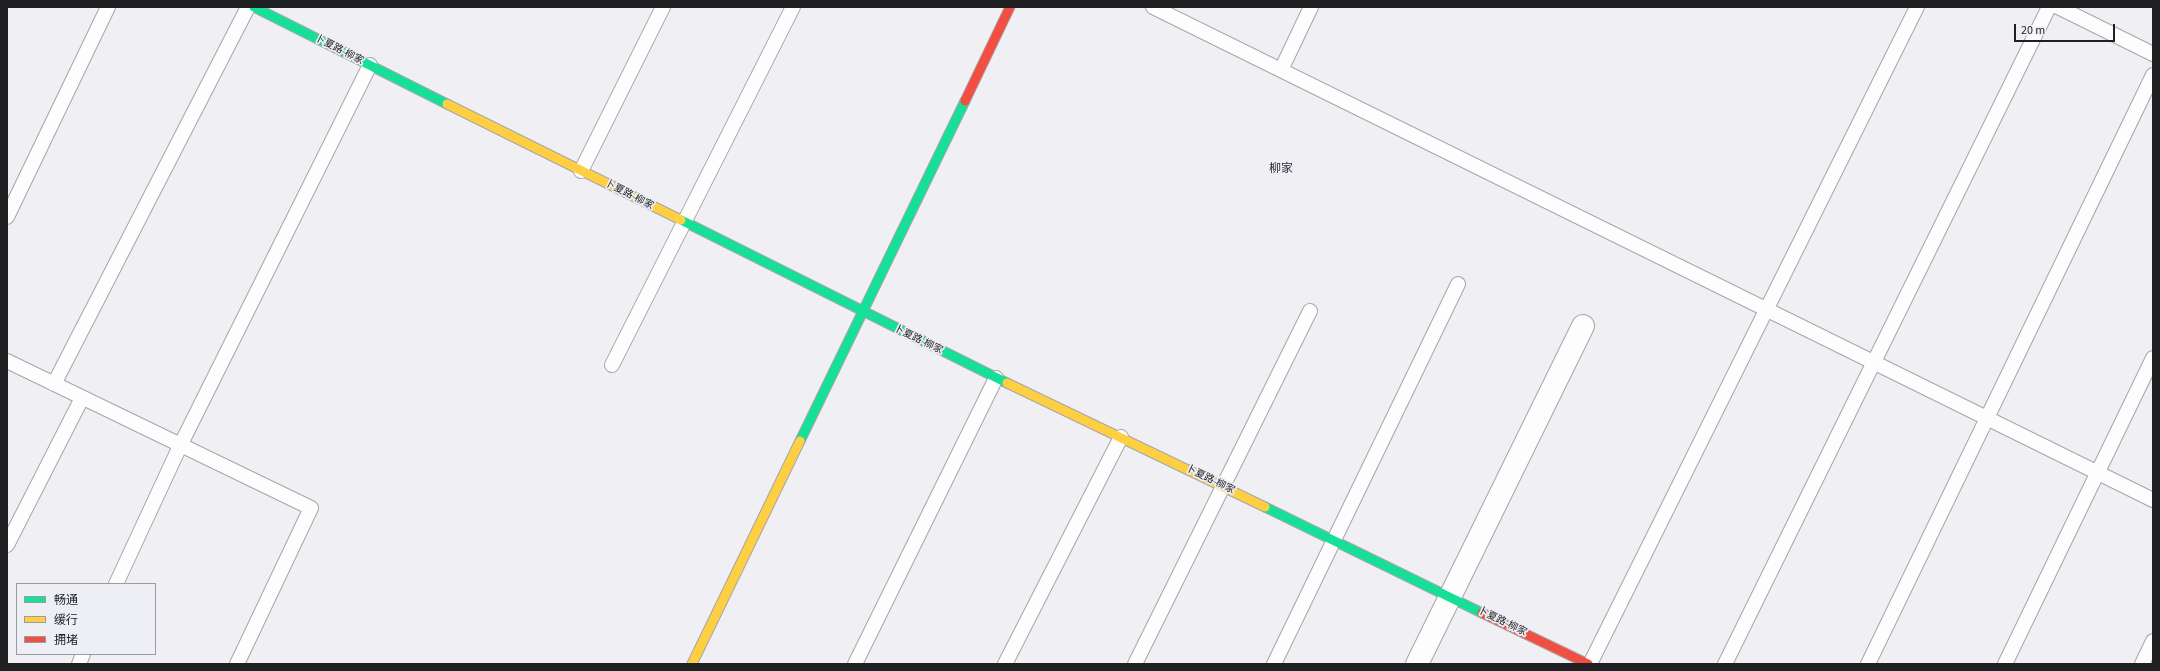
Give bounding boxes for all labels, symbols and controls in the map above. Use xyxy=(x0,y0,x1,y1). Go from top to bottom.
scale bar xyxy=(2016,16,2117,42)
text: 20 m xyxy=(2021,22,2045,39)
street label: 卜夏路-柳家 xyxy=(313,33,365,67)
district label: 柳家 xyxy=(1269,162,1293,176)
street label: 卜夏路-柳家 xyxy=(603,178,655,212)
street label: 卜夏路-柳家 xyxy=(892,323,944,357)
street label: 卜夏路-柳家 xyxy=(1184,463,1236,497)
legend xyxy=(16,583,156,655)
text: 畅通 xyxy=(54,592,78,609)
street label: 卜夏路-柳家 xyxy=(1476,605,1528,639)
text: 缓行 xyxy=(54,612,78,629)
text: 拥堵 xyxy=(54,632,78,649)

